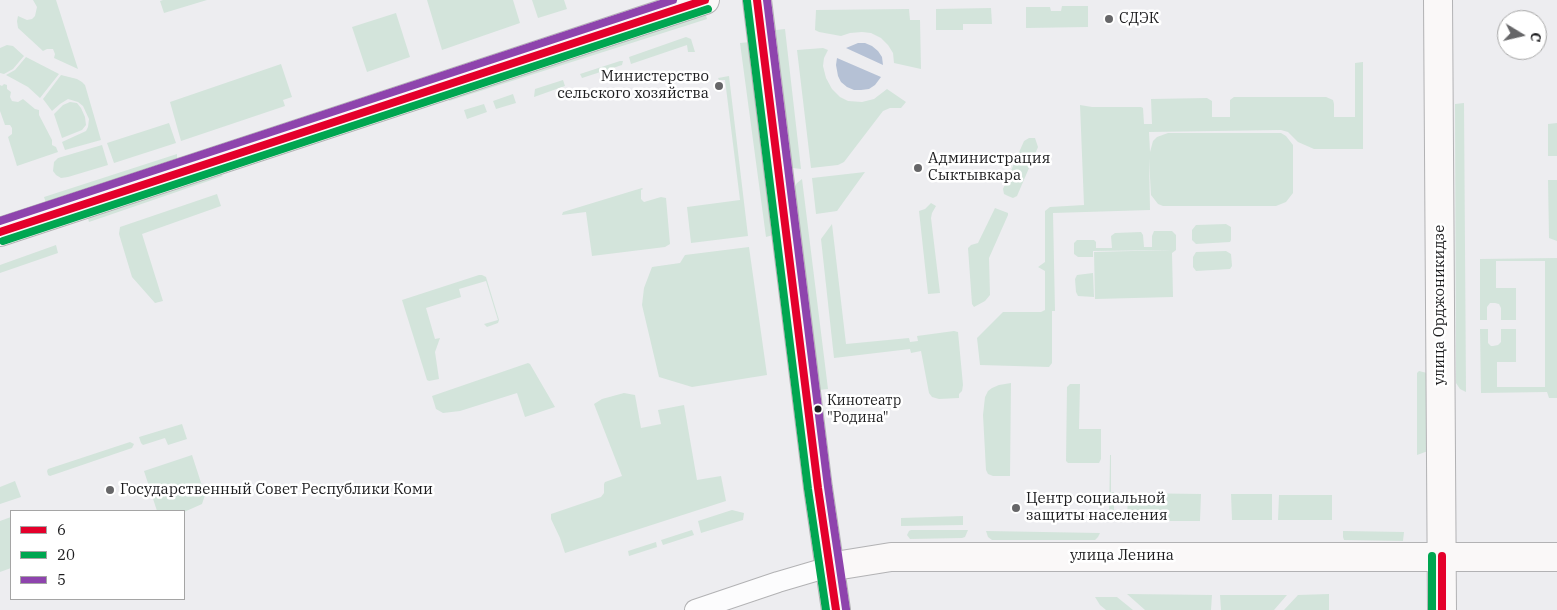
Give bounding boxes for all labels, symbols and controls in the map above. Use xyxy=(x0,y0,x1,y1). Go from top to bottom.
place label: СДЭК xyxy=(1119,10,1159,28)
north arrow xyxy=(1497,10,1547,60)
marker: СДЭК xyxy=(1103,13,1115,25)
text: С xyxy=(1526,31,1545,43)
place label: Министерство сельского хозяйства xyxy=(557,68,709,103)
marker: Министерство сельского хозяйства xyxy=(713,80,725,92)
place label: Администрация Сыктывкара xyxy=(928,150,1050,185)
marker: Администрация Сыктывкара xyxy=(912,162,924,174)
street label: улица Орджоникидзе xyxy=(1431,225,1449,385)
place label: Кинотеатр "Родина" xyxy=(827,393,901,426)
marker: Кинотеатр "Родина" xyxy=(813,404,823,414)
place label: Государственный Совет Республики Коми xyxy=(120,481,433,499)
marker: Государственный Совет Республики Коми xyxy=(104,484,116,496)
place label: Центр социальной защиты населения xyxy=(1026,490,1168,525)
marker: Центр социальной защиты населения xyxy=(1010,502,1022,514)
legend xyxy=(10,510,185,600)
text: 6 xyxy=(57,520,66,539)
text: 20 xyxy=(57,545,75,564)
street label: улица Ленина xyxy=(1070,547,1174,565)
text: 5 xyxy=(57,570,66,589)

